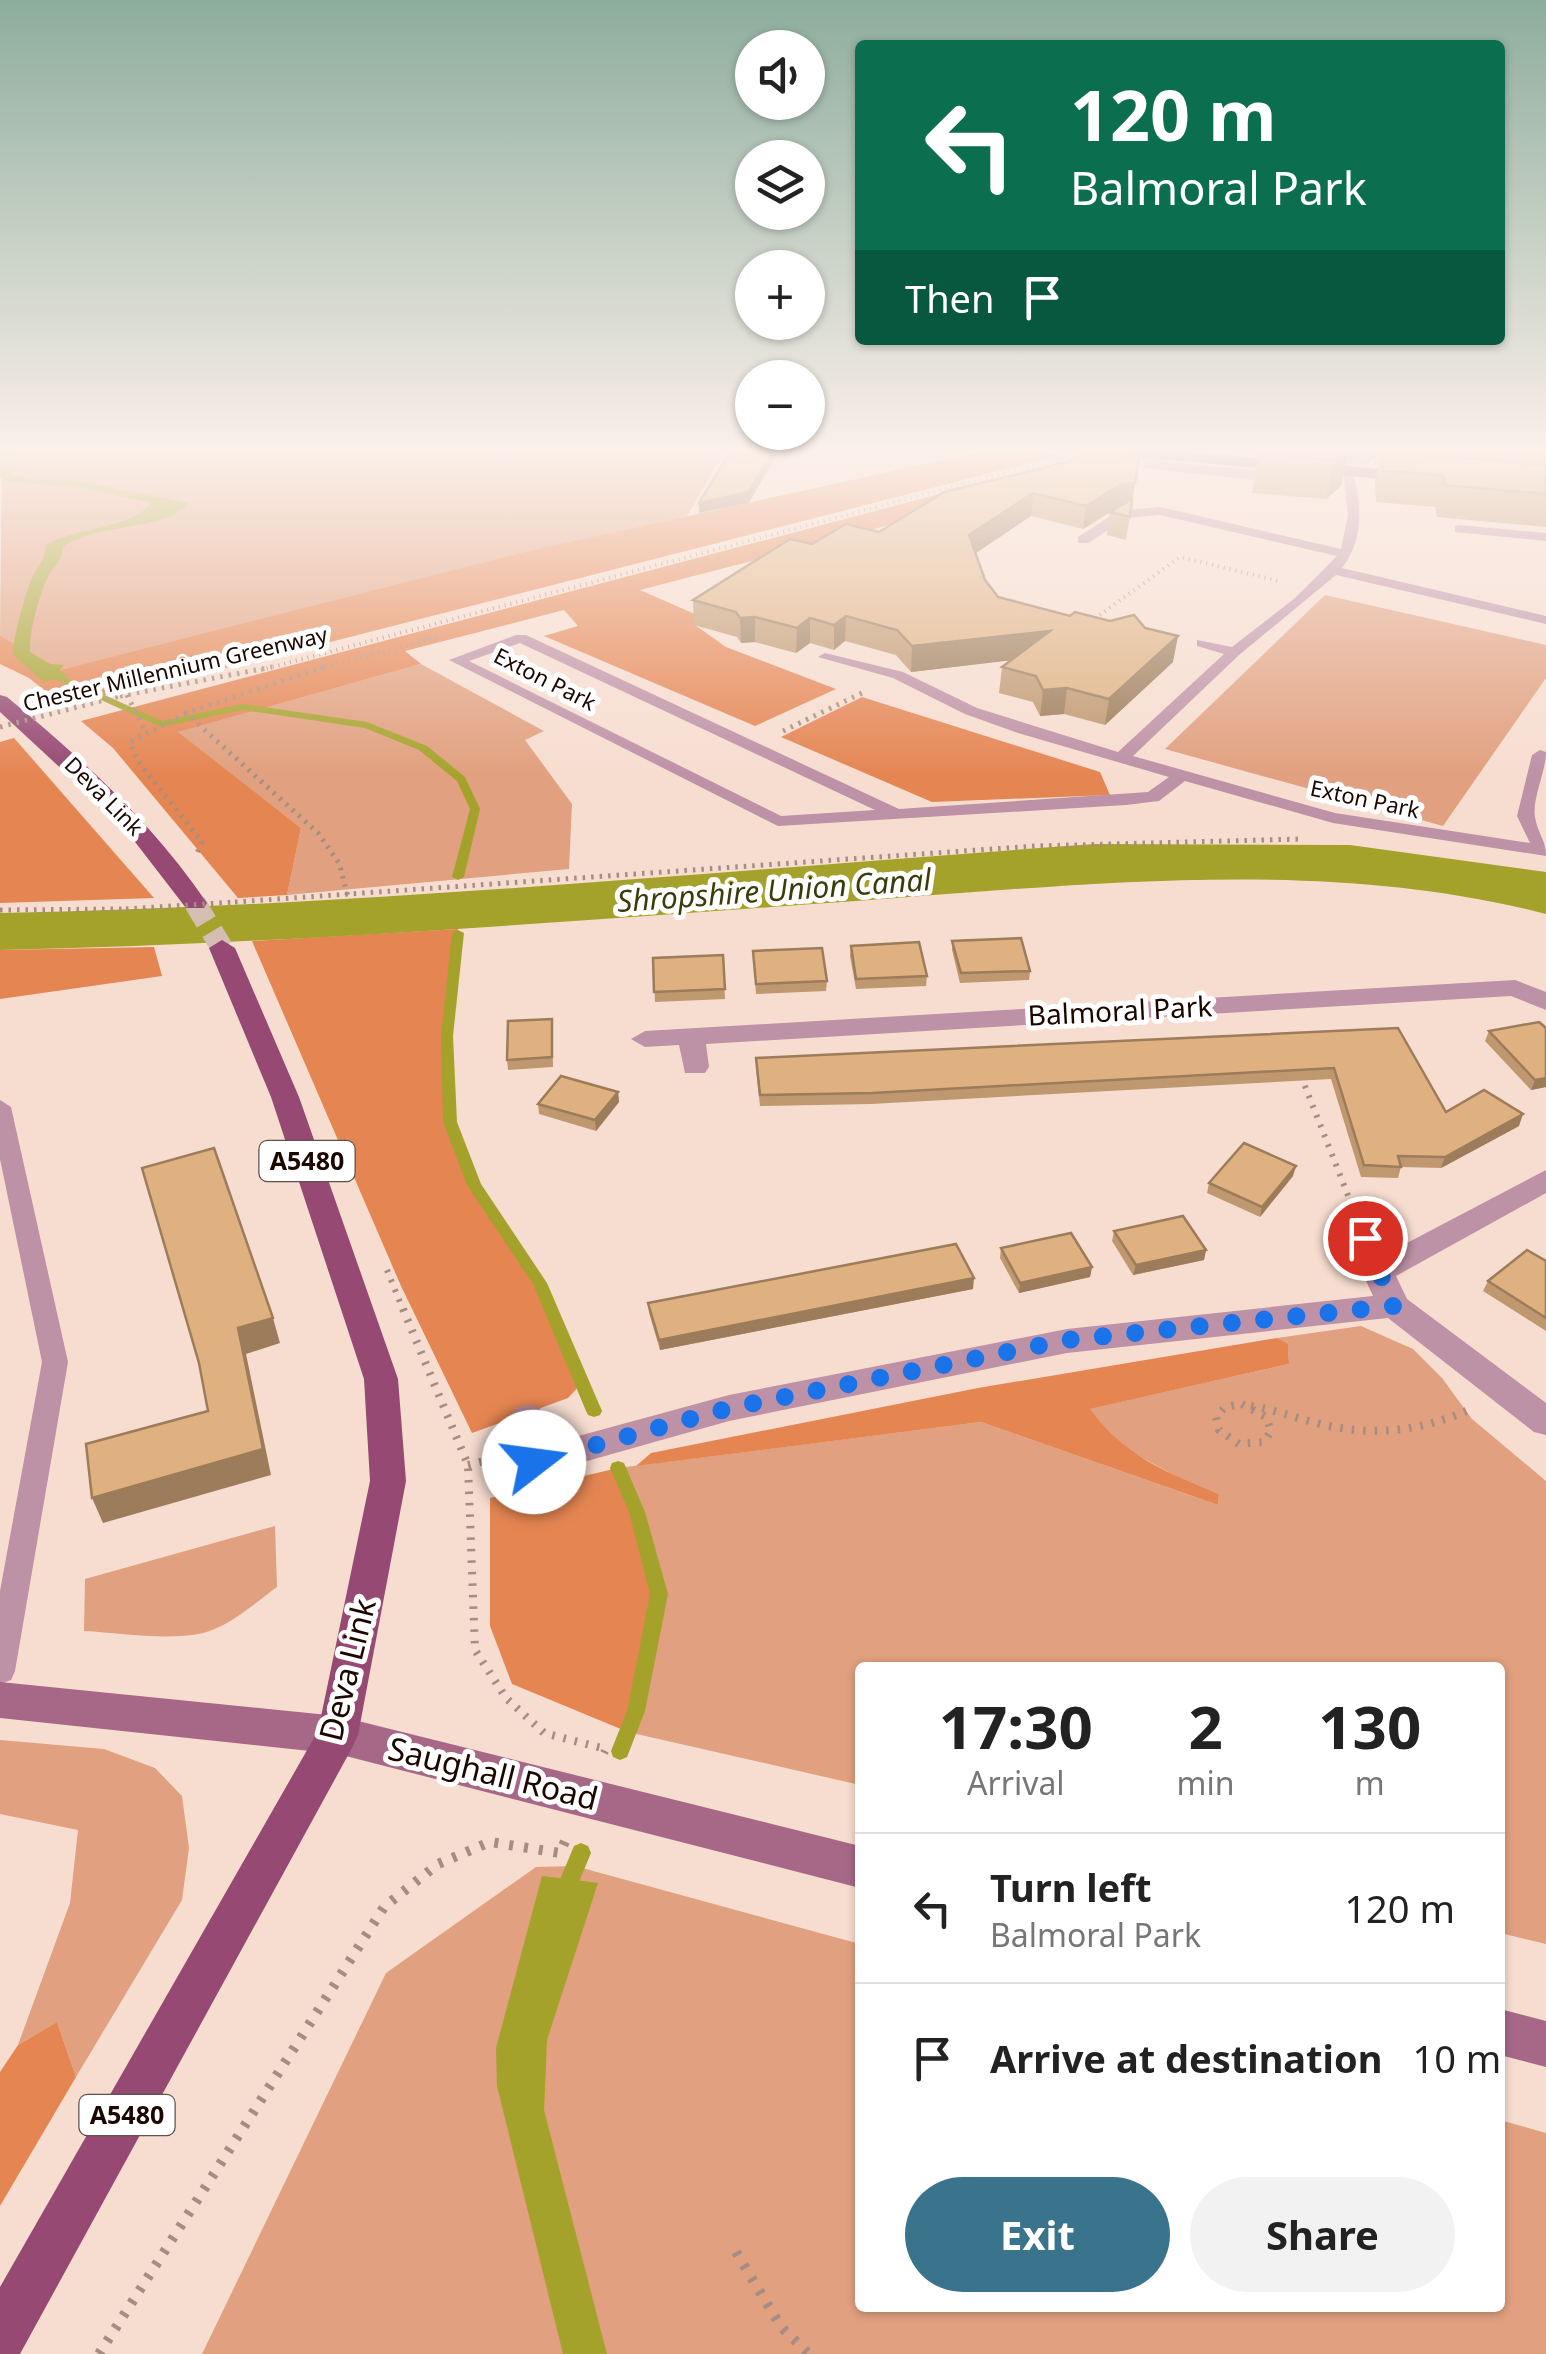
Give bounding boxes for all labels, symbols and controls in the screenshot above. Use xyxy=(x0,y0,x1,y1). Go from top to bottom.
map controls xyxy=(735,30,825,450)
button: sound xyxy=(735,30,825,120)
text: 120 m xyxy=(1070,66,1277,162)
icon: left xyxy=(905,80,1035,210)
button: layers xyxy=(735,140,825,230)
text: Balmoral Park xyxy=(1070,157,1367,218)
button: + xyxy=(735,250,825,340)
icon: arrive xyxy=(1015,270,1070,325)
text: Then xyxy=(905,272,995,324)
button: − xyxy=(735,360,825,450)
street label: Chester Millennium Greenway xyxy=(20,618,331,718)
street label: Exton Park xyxy=(489,640,602,717)
street label: Deva Link xyxy=(59,749,151,841)
street label: Exton Park xyxy=(1308,772,1423,824)
water label: Shropshire Union Canal xyxy=(616,858,933,921)
street label: Balmoral Park xyxy=(1027,986,1213,1034)
road number: A5480 xyxy=(260,1141,354,1181)
pin xyxy=(1323,1196,1408,1281)
icon: arrive xyxy=(1338,1211,1393,1266)
position arrow xyxy=(482,1410,586,1514)
street label: Deva Link xyxy=(308,1594,385,1745)
text: 17:30 xyxy=(939,1685,1093,1767)
text: 2 xyxy=(1188,1685,1223,1767)
text: 130 xyxy=(1318,1685,1421,1767)
street label: Saughall Road xyxy=(384,1726,603,1819)
text: Arrival xyxy=(967,1761,1065,1804)
text: min xyxy=(1177,1761,1235,1804)
text: m xyxy=(1355,1761,1385,1804)
text: Turn left xyxy=(990,1861,1152,1913)
icon: left xyxy=(905,1881,960,1936)
text: 120 m xyxy=(1344,1882,1455,1934)
text: Balmoral Park xyxy=(990,1913,1201,1956)
icon: arrive xyxy=(905,2031,960,2086)
text: Arrive at destination xyxy=(990,2032,1382,2084)
text: 10 m xyxy=(1412,2032,1501,2084)
road number: A5480 xyxy=(80,2095,174,2135)
button: Exit xyxy=(905,2177,1170,2292)
button: Share xyxy=(1190,2177,1455,2292)

